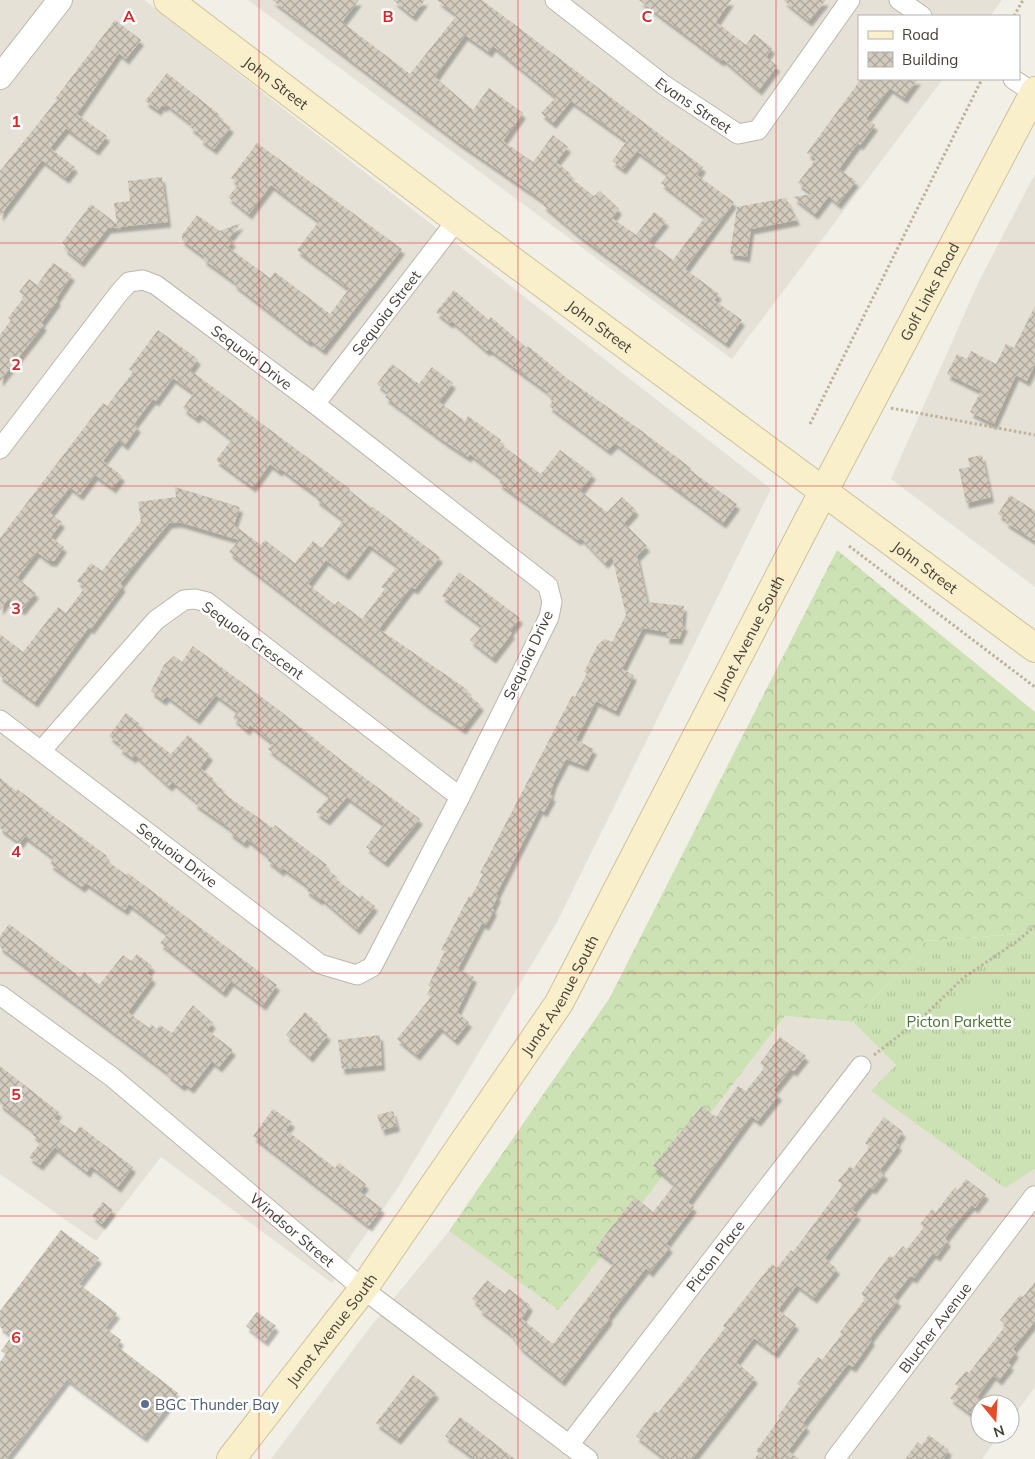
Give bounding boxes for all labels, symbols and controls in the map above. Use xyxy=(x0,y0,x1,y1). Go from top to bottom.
text: A xyxy=(123,6,135,26)
text: B xyxy=(382,6,394,26)
text: C xyxy=(642,6,653,26)
legend xyxy=(858,15,1020,80)
text: Road xyxy=(902,25,939,44)
text: Building xyxy=(902,50,958,69)
street label: John Street xyxy=(240,52,312,113)
street label: Evans Street xyxy=(652,73,735,137)
text: 1 xyxy=(11,111,21,131)
street label: Golf Links Road xyxy=(895,239,963,344)
street label: Sequoia Street xyxy=(347,266,425,358)
street label: John Street xyxy=(563,295,636,356)
street label: Sequoia Drive xyxy=(208,320,296,393)
text: 2 xyxy=(11,354,21,374)
street label: John Street xyxy=(889,536,962,597)
street label: Junot Avenue South xyxy=(708,572,788,702)
street label: Sequoia Crescent xyxy=(199,597,307,683)
text: 3 xyxy=(11,598,21,618)
street label: Sequoia Drive xyxy=(499,607,557,703)
street label: Sequoia Drive xyxy=(133,818,221,892)
text: 4 xyxy=(11,841,21,861)
street label: Junot Avenue South xyxy=(516,932,602,1059)
park label: Picton Parkette xyxy=(906,1012,1012,1031)
text: 5 xyxy=(11,1084,21,1104)
street label: Windsor Street xyxy=(246,1188,339,1271)
street label: Picton Place xyxy=(681,1216,748,1295)
street label: Junot Avenue South xyxy=(282,1269,381,1389)
street label: Blucher Avenue xyxy=(894,1278,975,1376)
text: 6 xyxy=(11,1327,21,1347)
north arrow xyxy=(970,1394,1020,1444)
place label: BGC Thunder Bay xyxy=(155,1395,279,1414)
marker: BGC Thunder Bay xyxy=(139,1398,151,1410)
text: N xyxy=(991,1421,1007,1442)

